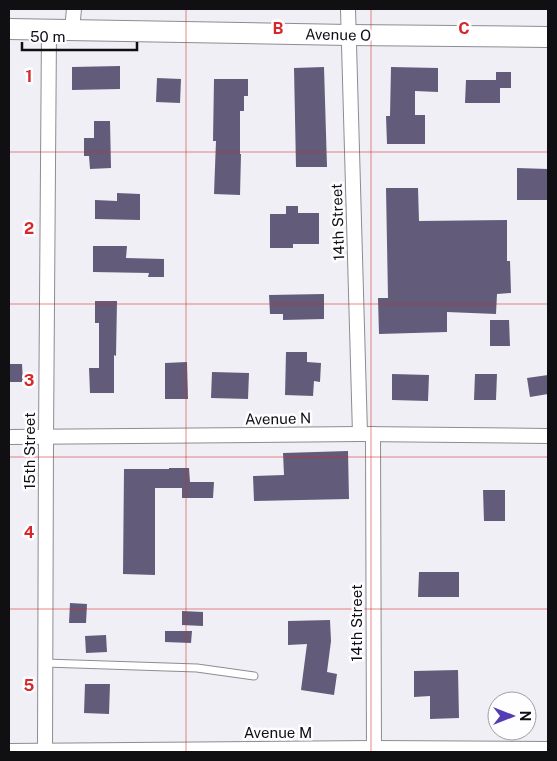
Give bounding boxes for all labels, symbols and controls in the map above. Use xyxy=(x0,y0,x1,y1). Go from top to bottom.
text: B xyxy=(273,19,284,38)
text: C xyxy=(458,19,470,38)
scale bar xyxy=(22,20,138,52)
street label: Avenue O xyxy=(305,25,371,44)
text: 50 m xyxy=(30,28,65,45)
text: 1 xyxy=(26,67,32,86)
street label: 14th Street xyxy=(328,183,347,261)
text: 2 xyxy=(24,219,34,238)
text: 3 xyxy=(24,371,34,390)
street label: Avenue N xyxy=(245,409,311,428)
street label: 15th Street xyxy=(21,412,38,490)
text: 4 xyxy=(24,523,35,542)
street label: 14th Street xyxy=(348,584,365,662)
text: 5 xyxy=(24,676,35,695)
north arrow xyxy=(487,691,537,741)
text: N xyxy=(517,711,533,721)
street label: Avenue M xyxy=(244,724,312,741)

